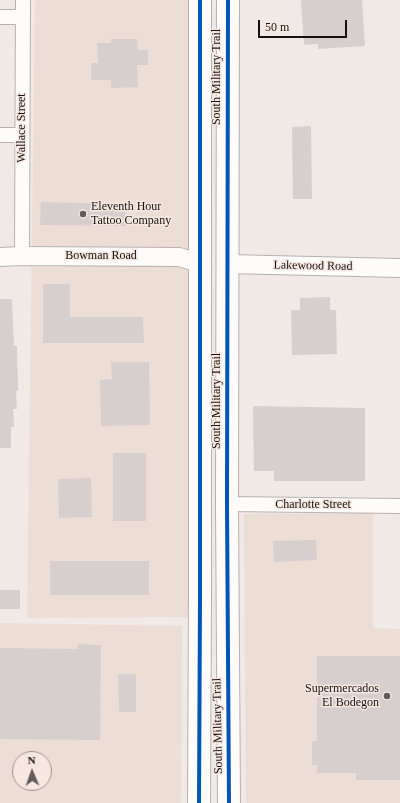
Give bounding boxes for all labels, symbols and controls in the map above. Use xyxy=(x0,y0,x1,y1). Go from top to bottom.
scale bar xyxy=(260,12,349,38)
text: 50 m xyxy=(265,20,289,34)
street label: South Military Trail xyxy=(210,29,224,125)
street label: Wallace Street xyxy=(15,93,29,163)
place label: Eleventh Hour Tattoo Company xyxy=(91,200,171,228)
marker: Eleventh Hour Tattoo Company xyxy=(78,209,88,219)
street label: Bowman Road xyxy=(65,249,137,263)
street label: Lakewood Road xyxy=(273,258,353,274)
street label: South Military Trail xyxy=(210,353,224,449)
street label: Charlotte Street xyxy=(275,498,351,512)
street label: South Military Trail xyxy=(210,678,226,774)
place label: Supermercados El Bodegon xyxy=(305,682,379,710)
marker: Supermercados El Bodegon xyxy=(382,691,392,701)
north arrow xyxy=(12,751,52,791)
text: N xyxy=(27,754,36,766)

